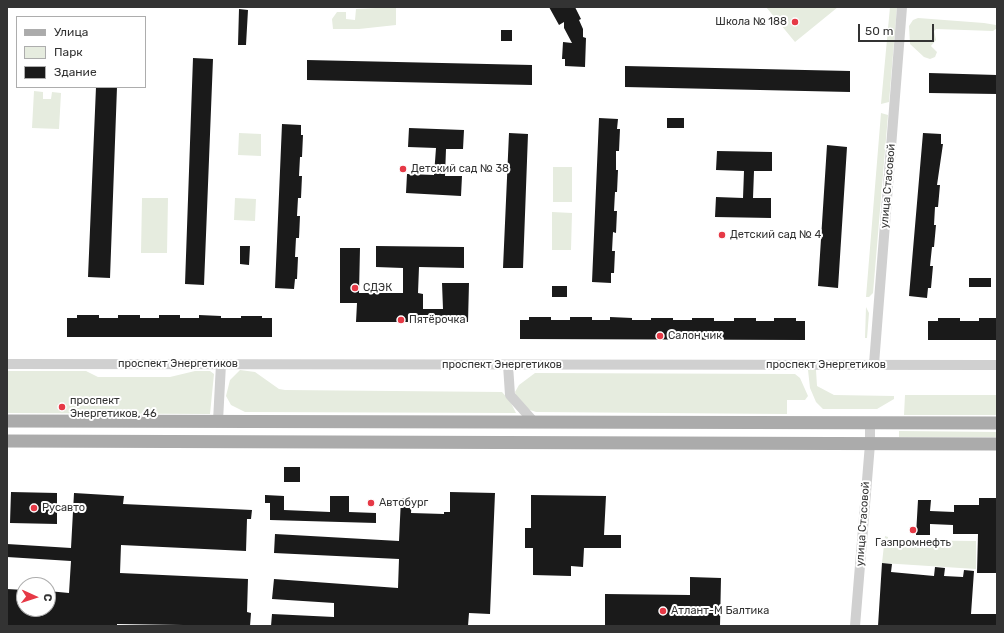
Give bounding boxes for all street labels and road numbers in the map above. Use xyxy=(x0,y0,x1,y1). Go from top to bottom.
street label: улица Стасовой xyxy=(878,143,898,229)
street label: проспект Энергетиков xyxy=(118,357,238,371)
street label: проспект Энергетиков xyxy=(442,358,562,372)
street label: проспект Энергетиков xyxy=(766,358,886,372)
street label: улица Стасовой xyxy=(853,481,873,567)

